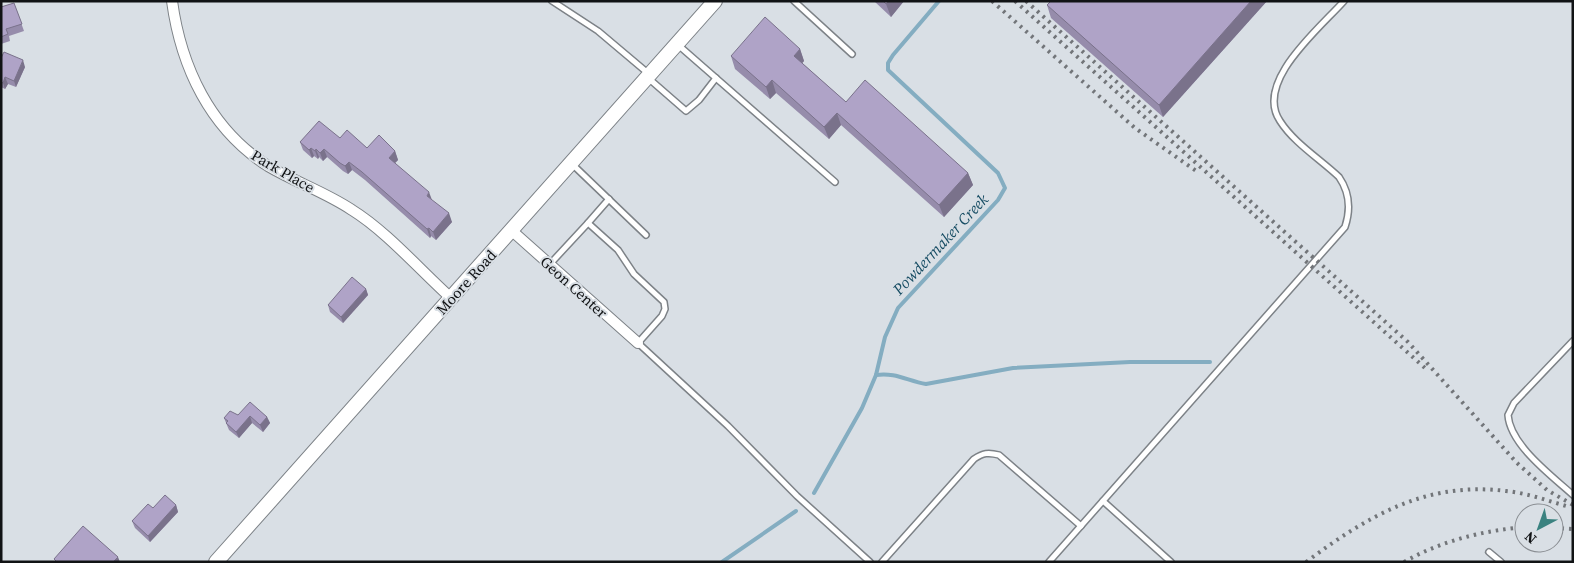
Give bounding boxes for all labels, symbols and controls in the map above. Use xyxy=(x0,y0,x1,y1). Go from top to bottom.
street label: Park Place xyxy=(247,144,319,198)
water label: Powdermaker Creek xyxy=(887,188,993,300)
street label: Moore Road xyxy=(431,244,501,319)
street label: Geon Center xyxy=(536,251,613,323)
north arrow xyxy=(1514,503,1564,553)
text: N xyxy=(1520,527,1541,549)

